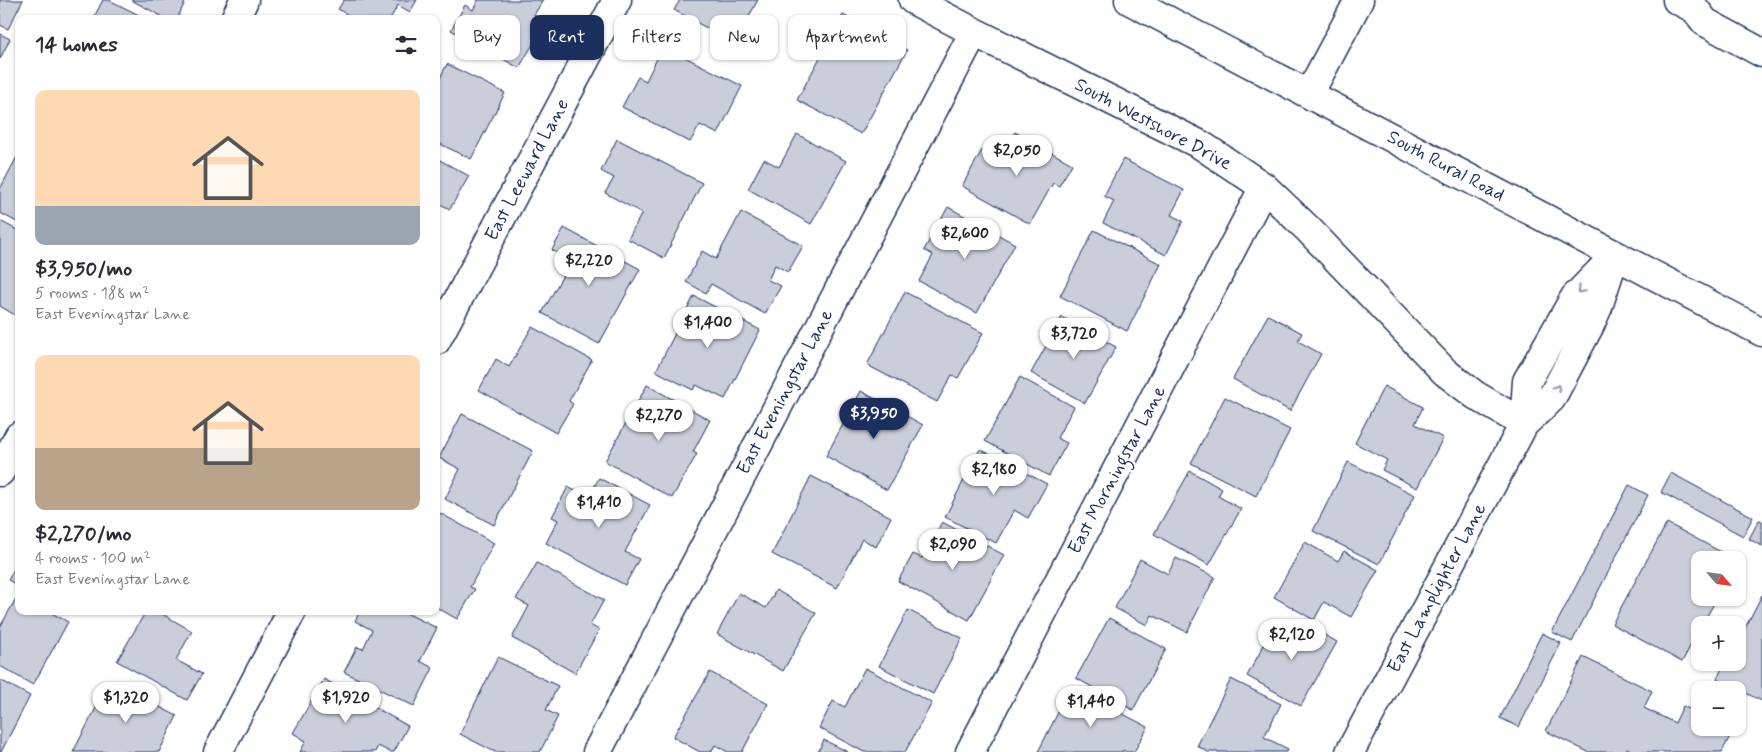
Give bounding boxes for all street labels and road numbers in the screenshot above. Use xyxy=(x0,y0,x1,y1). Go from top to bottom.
street label: South Westshore Drive xyxy=(1070,72,1236,176)
street label: East Leeward Lane xyxy=(479,95,575,245)
street label: South Rural Road xyxy=(1383,124,1509,208)
street label: East Eveningstar Lane xyxy=(731,305,840,480)
street label: East Morningstar Lane xyxy=(1062,381,1175,560)
street label: East Lamplighter Lane xyxy=(1382,499,1493,678)

